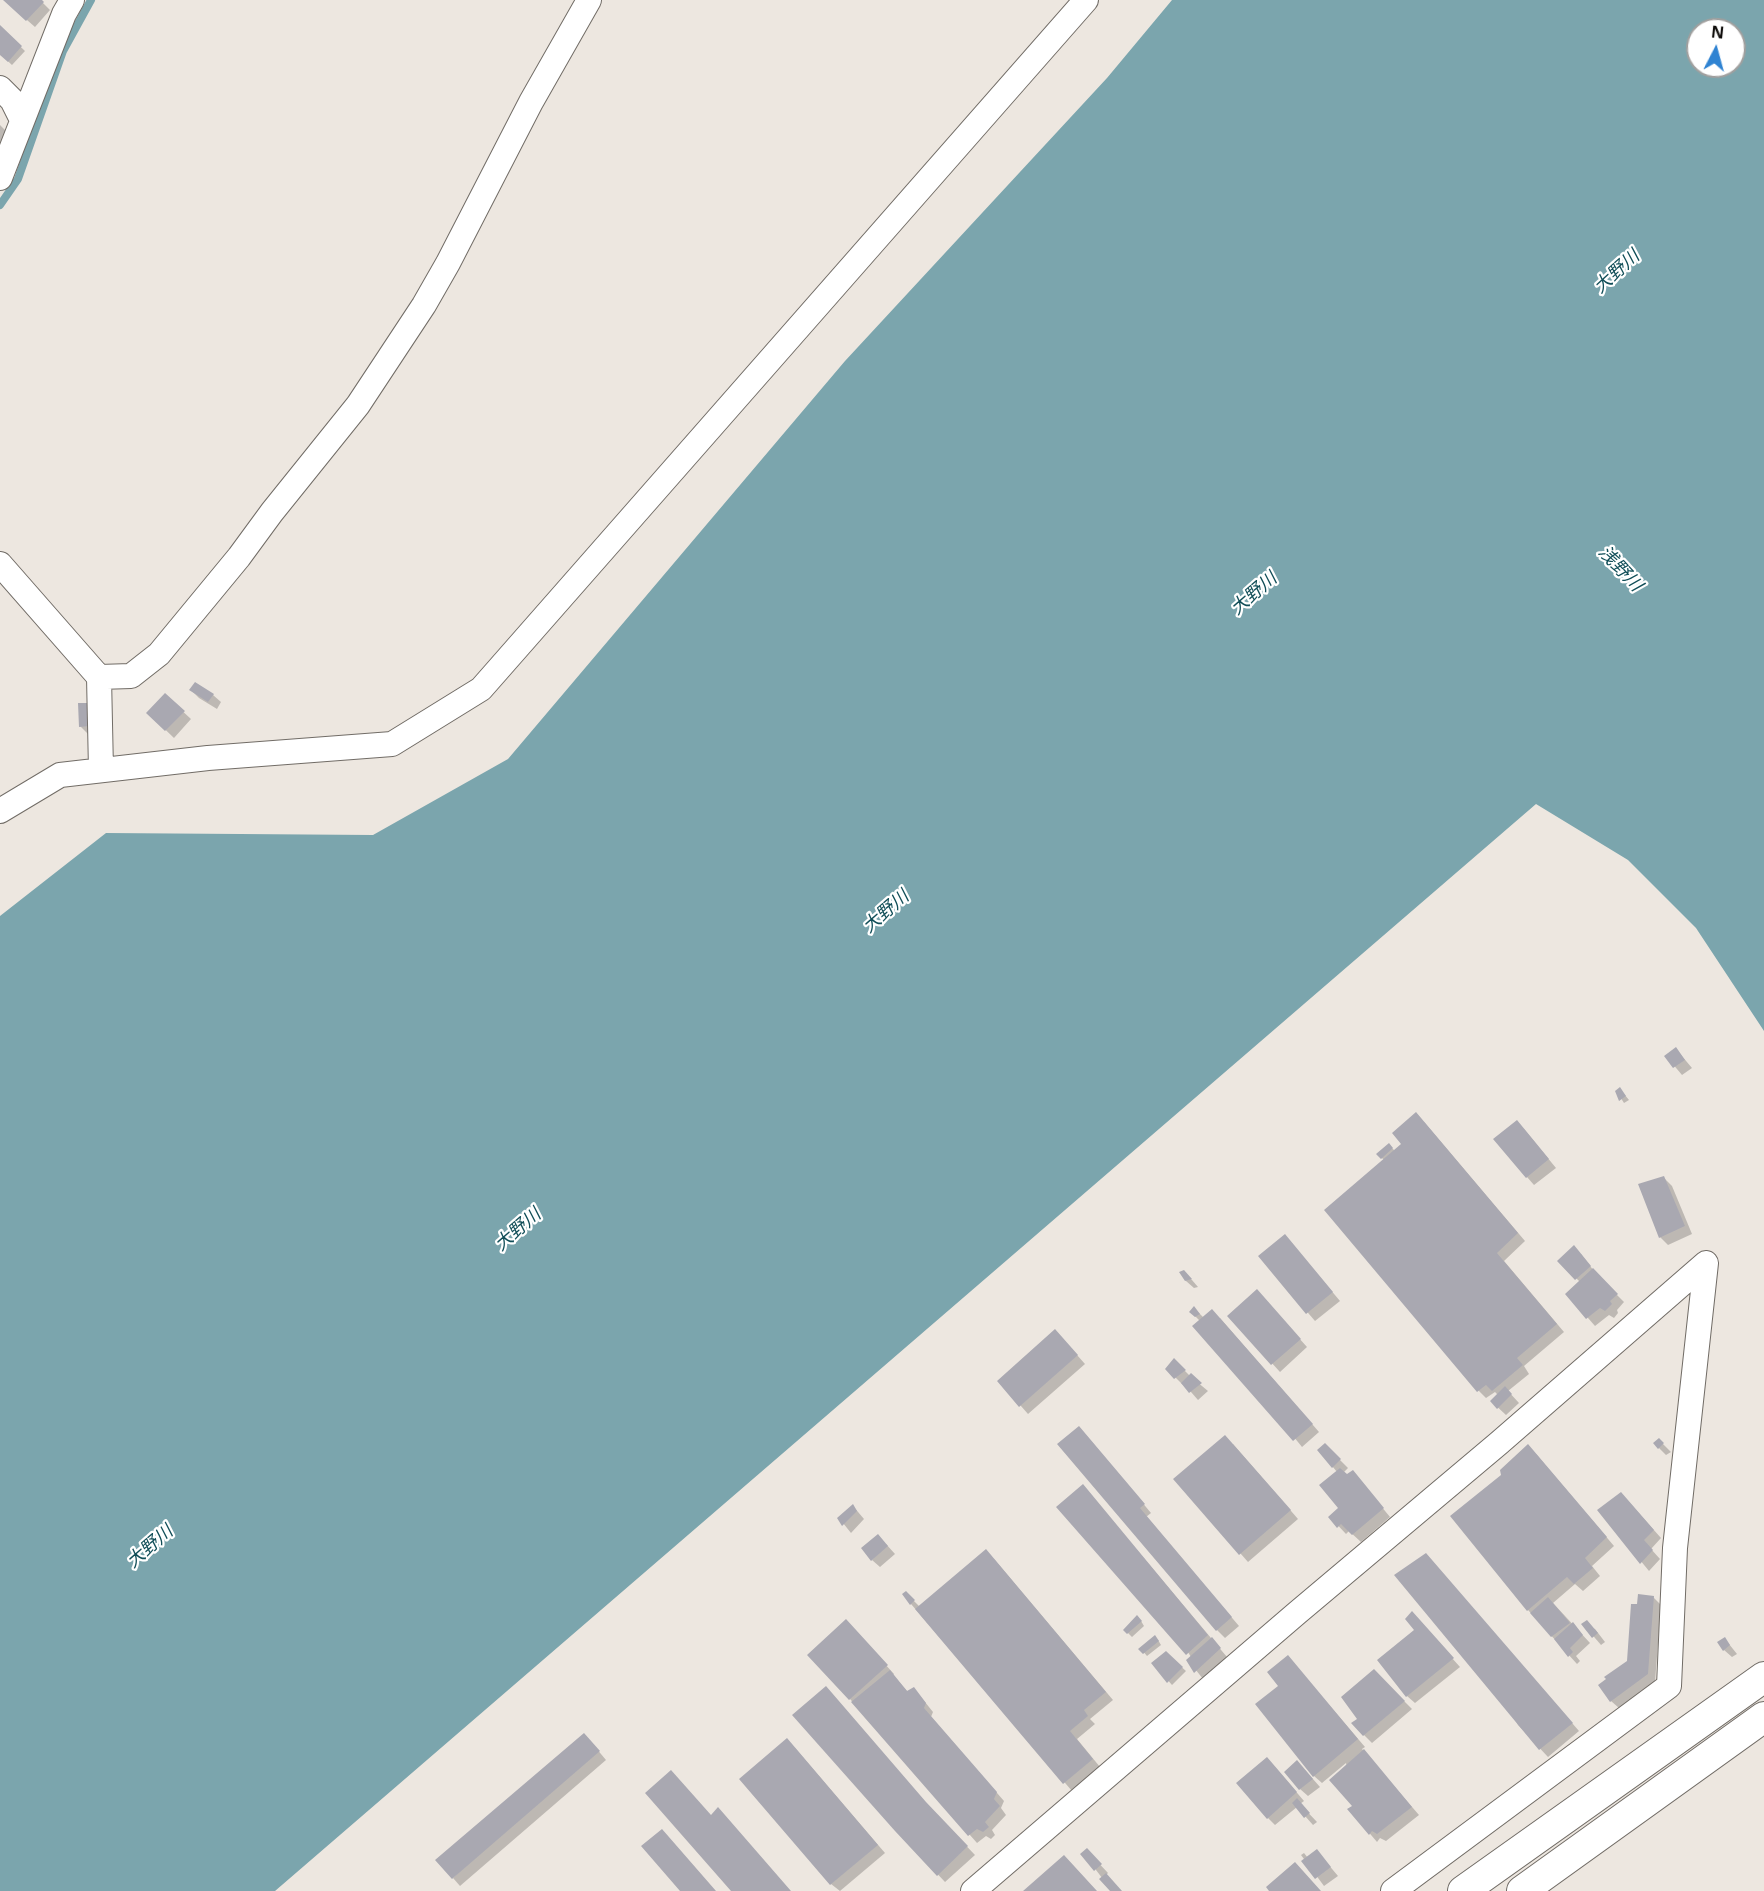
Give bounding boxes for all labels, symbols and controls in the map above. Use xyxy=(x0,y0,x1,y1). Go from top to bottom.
north arrow xyxy=(1686,18,1746,78)
text: N xyxy=(1710,20,1725,44)
water label: 大野川 xyxy=(1590,246,1644,298)
water label: 浅野川 xyxy=(1594,542,1646,596)
water label: 大野川 xyxy=(1227,568,1281,620)
water label: 大野川 xyxy=(859,886,913,938)
water label: 大野川 xyxy=(491,1204,545,1256)
water label: 大野川 xyxy=(123,1521,177,1573)

